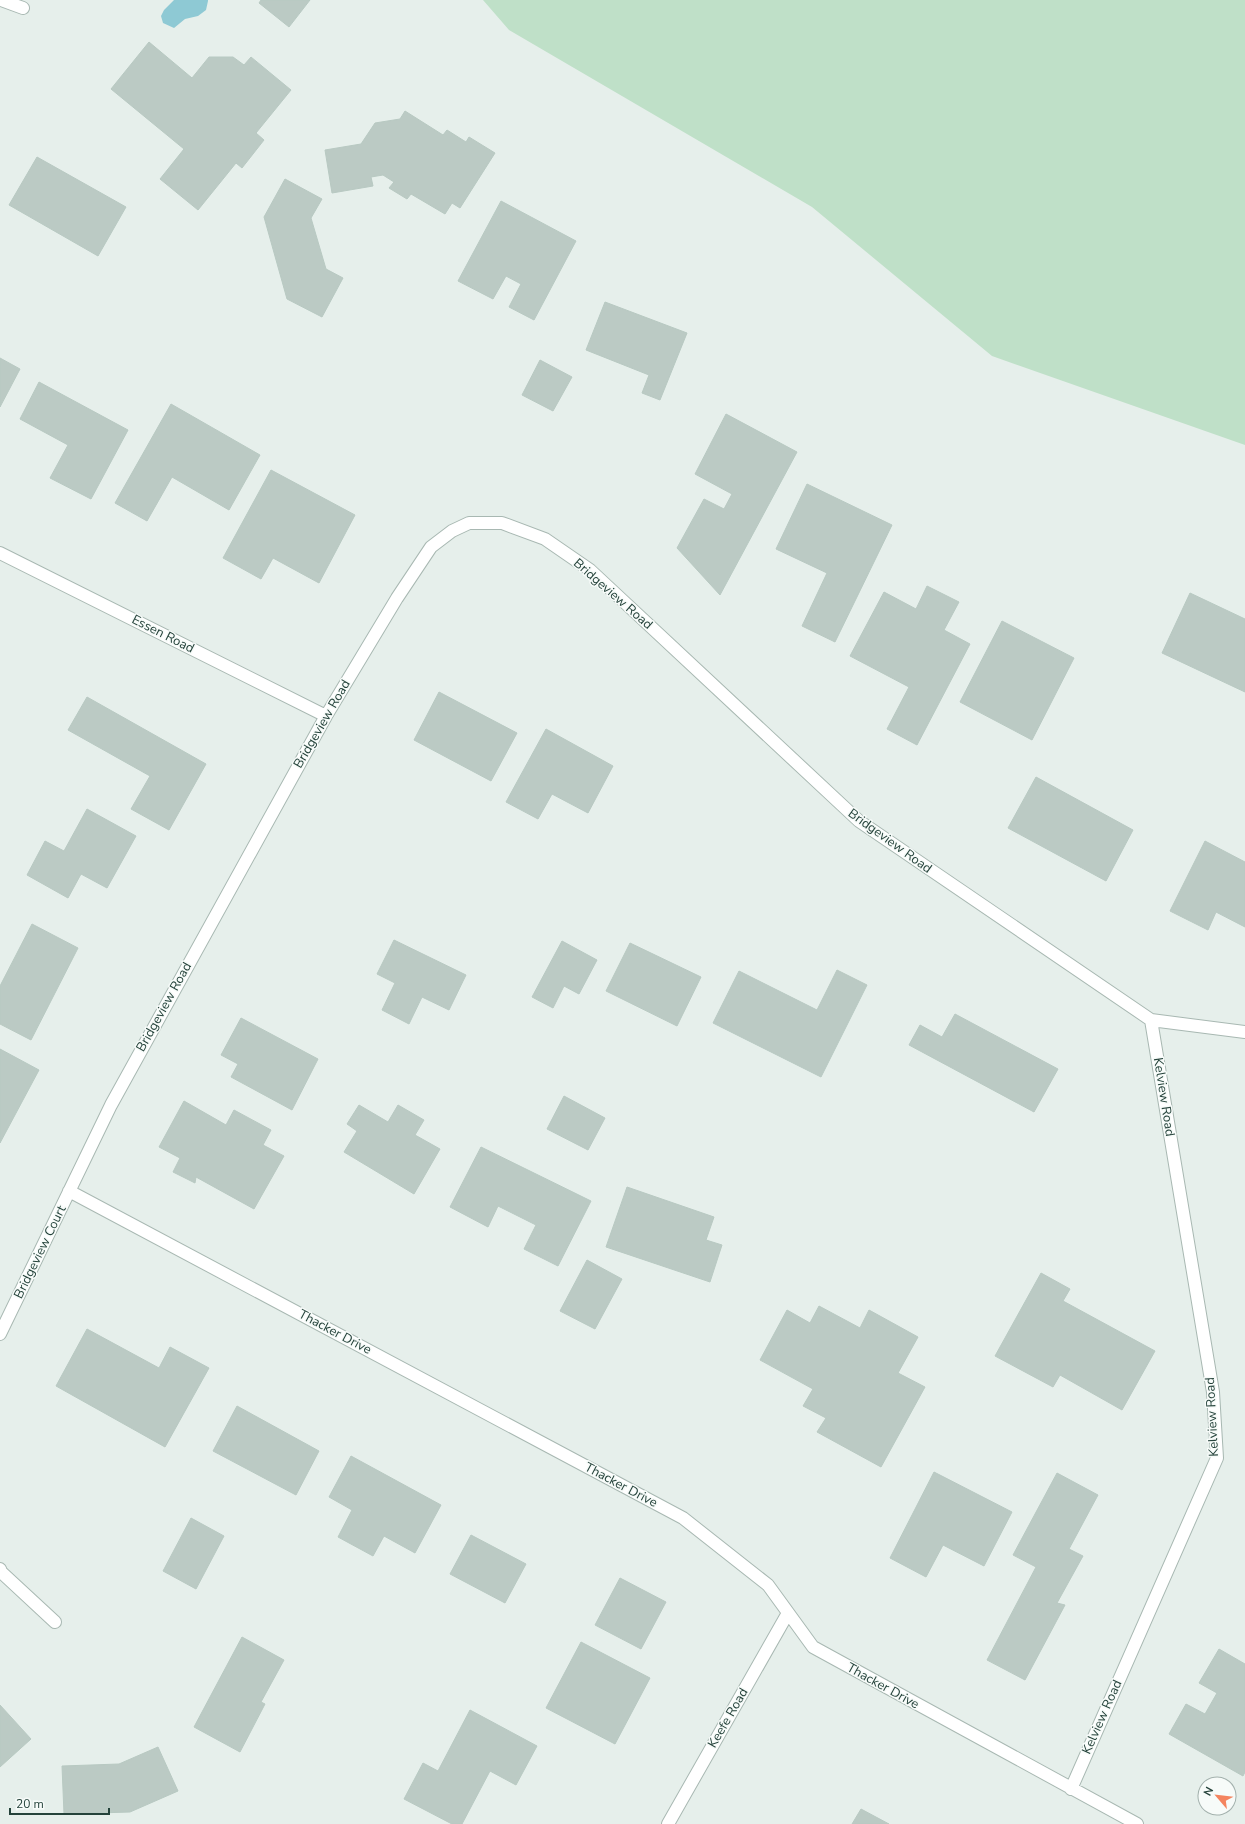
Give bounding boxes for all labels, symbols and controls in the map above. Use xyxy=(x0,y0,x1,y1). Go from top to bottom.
street label: Bridgeview Road xyxy=(570,555,656,633)
street label: Essen Road xyxy=(129,611,197,657)
street label: Bridgeview Road xyxy=(289,676,355,772)
street label: Bridgeview Road xyxy=(844,804,936,878)
street label: Bridgeview Road xyxy=(132,959,196,1055)
street label: Kelview Road xyxy=(1149,1056,1179,1138)
street label: Bridgeview Court xyxy=(10,1202,71,1302)
street label: Thacker Drive xyxy=(295,1305,375,1359)
street label: Kelview Road xyxy=(1201,1377,1223,1457)
street label: Thacker Drive xyxy=(581,1458,661,1512)
street label: Thacker Drive xyxy=(844,1659,923,1713)
street label: Kelview Road xyxy=(1078,1677,1126,1757)
street label: Keefe Road xyxy=(704,1685,752,1751)
north arrow xyxy=(1197,1776,1237,1816)
text: N xyxy=(1200,1784,1217,1799)
scale bar xyxy=(10,1790,109,1816)
text: 20 m xyxy=(16,1796,44,1812)

